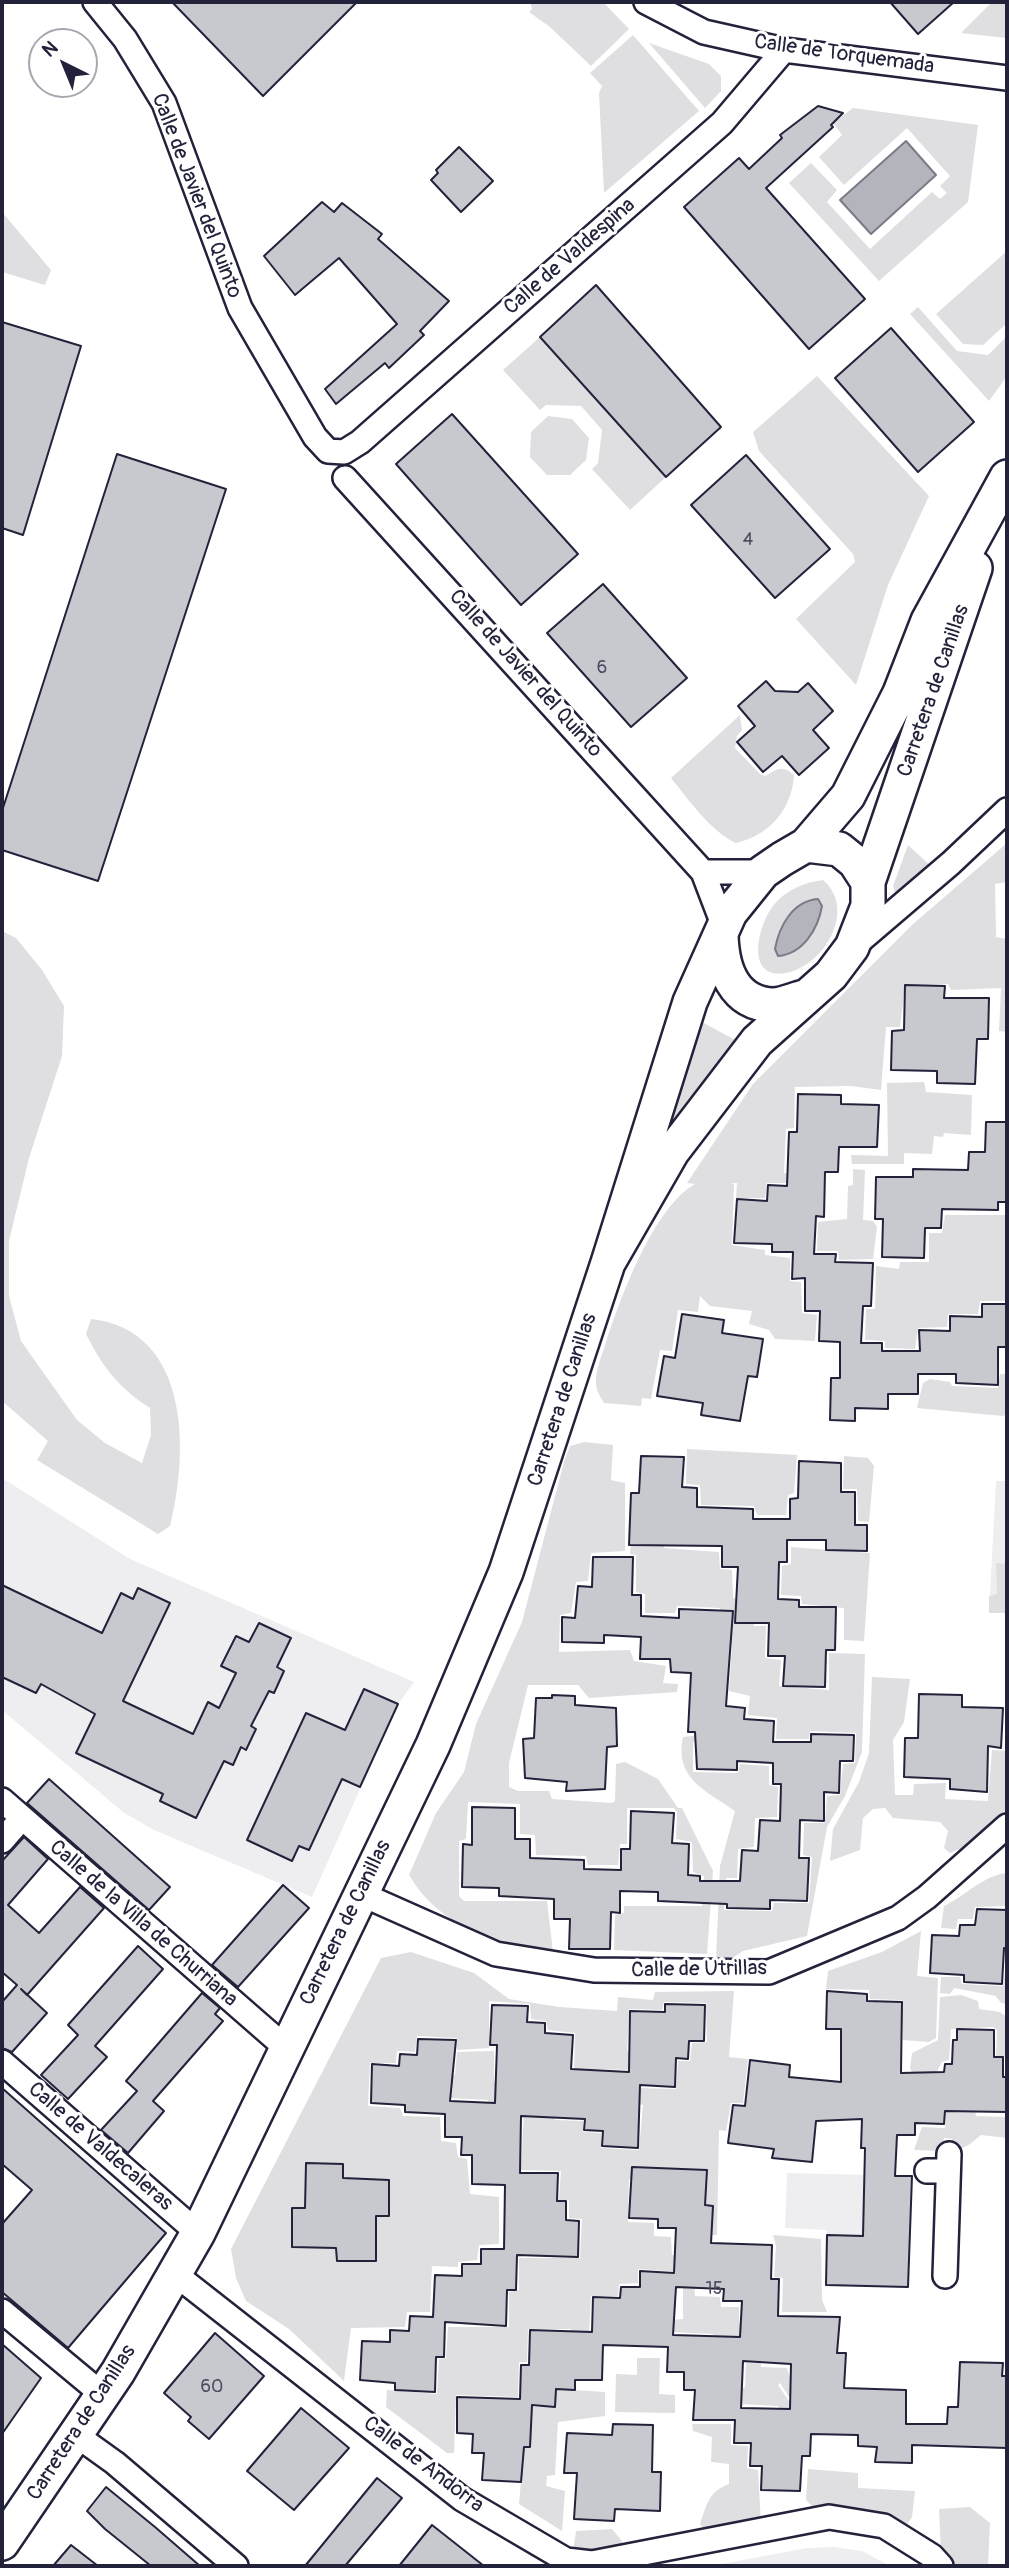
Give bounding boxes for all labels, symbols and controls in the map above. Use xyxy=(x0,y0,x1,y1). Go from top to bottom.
north arrow xyxy=(28,28,98,98)
street label: Calle de Torquemada xyxy=(752,30,936,80)
text: N xyxy=(37,36,63,62)
street label: Calle de Javier del Quinto xyxy=(145,90,247,302)
street label: Calle de Valdespina xyxy=(499,193,641,321)
house number: 4 xyxy=(743,529,753,551)
street label: Calle de Javier del Quinto xyxy=(443,585,607,763)
street label: Carretera de Canillas xyxy=(893,602,975,780)
house number: 6 xyxy=(597,657,607,679)
street label: Carretera de Canillas xyxy=(523,1310,603,1490)
street label: Calle de la Villa de Churriana xyxy=(44,1835,242,2013)
street label: Carretera de Canillas xyxy=(295,1836,397,2010)
street label: Calle de Utrillas xyxy=(631,1956,767,1984)
street label: Calle de Valdecaleras xyxy=(22,2077,178,2217)
house number: 15 xyxy=(706,2278,722,2300)
street label: Carretera de Canillas xyxy=(22,2340,142,2506)
house number: 60 xyxy=(201,2376,223,2398)
street label: Calle de Andorra xyxy=(358,2411,488,2519)

